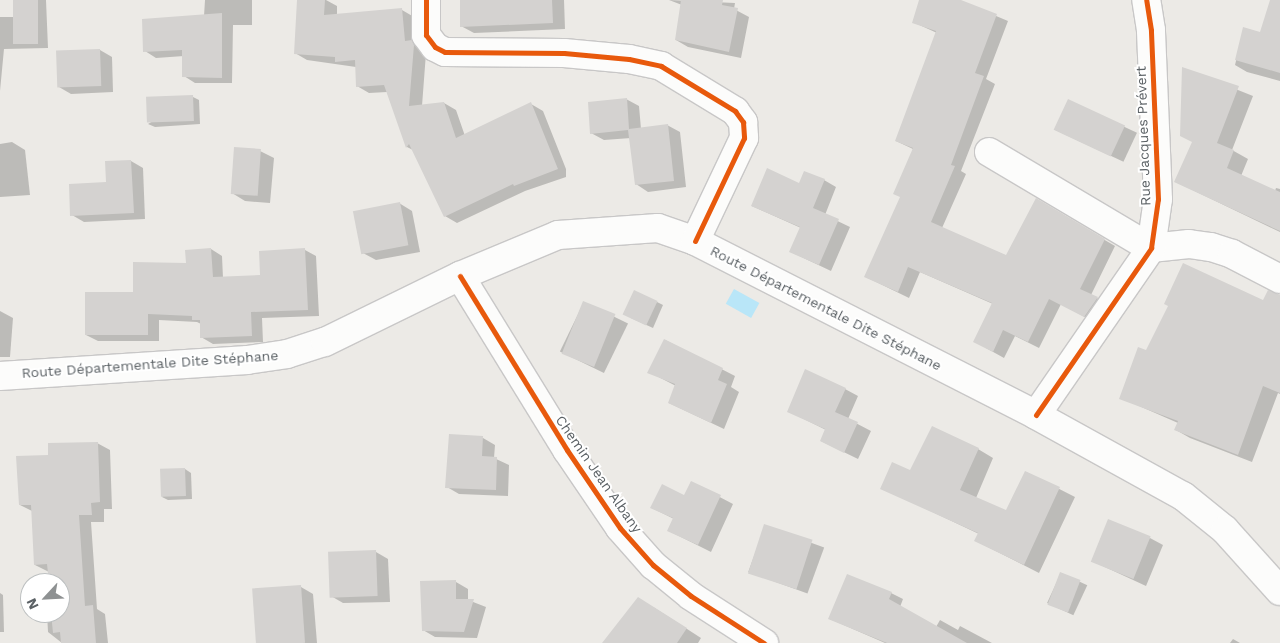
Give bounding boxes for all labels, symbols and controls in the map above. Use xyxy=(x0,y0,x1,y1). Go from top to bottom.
street label: Rue Jacques Prévert xyxy=(1132,66,1154,206)
street label: Route Départementale Dite Stéphane xyxy=(708,242,944,374)
street label: Route Départementale Dite Stéphane xyxy=(21,347,279,381)
street label: Chemin Jean Albany xyxy=(552,412,646,536)
north arrow xyxy=(20,573,70,623)
text: N xyxy=(23,596,42,612)

